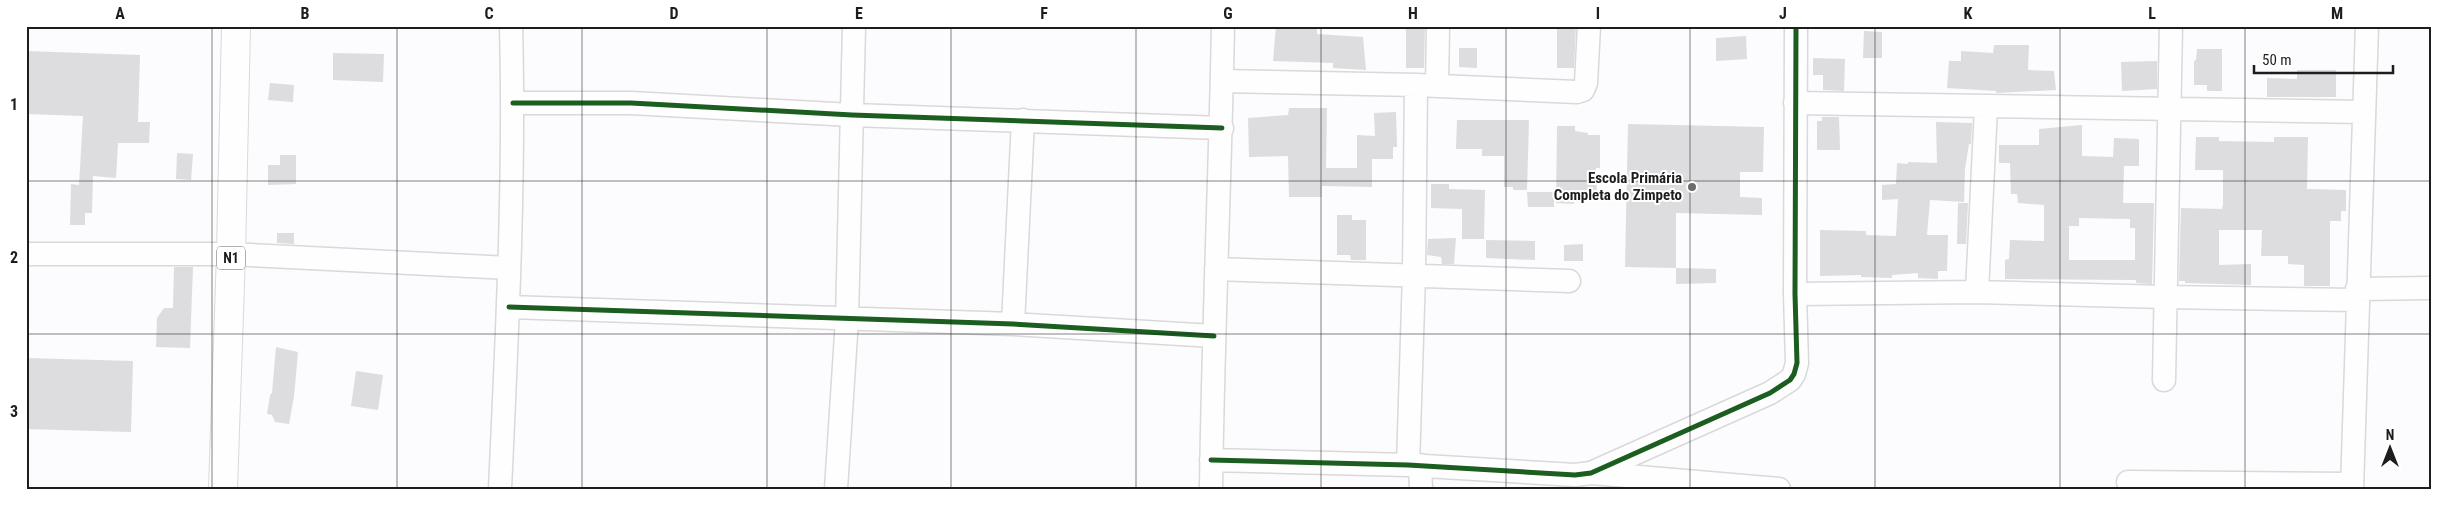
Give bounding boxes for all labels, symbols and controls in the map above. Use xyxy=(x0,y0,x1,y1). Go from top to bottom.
text: A xyxy=(115,4,125,23)
text: B xyxy=(301,4,310,23)
text: C xyxy=(484,4,494,23)
text: D xyxy=(669,4,679,23)
text: E xyxy=(855,4,863,23)
text: F xyxy=(1040,4,1048,23)
text: G xyxy=(1223,4,1233,23)
text: H xyxy=(1408,4,1418,23)
text: I xyxy=(1596,4,1600,23)
text: J xyxy=(1779,4,1787,23)
text: K xyxy=(1964,4,1973,23)
text: L xyxy=(2148,4,2156,23)
text: M xyxy=(2331,4,2343,23)
scale bar xyxy=(2254,42,2393,74)
text: 50 m xyxy=(2262,51,2292,69)
text: 1 xyxy=(10,95,18,114)
place label: Escola Primária Completa do Zimpeto xyxy=(1554,169,1682,204)
marker: Escola Primária Completa do Zimpeto xyxy=(1686,181,1698,193)
road number: N1 xyxy=(217,247,245,270)
text: 2 xyxy=(10,248,18,267)
text: 3 xyxy=(10,402,18,421)
north arrow xyxy=(2364,422,2414,472)
text: N xyxy=(2386,427,2394,443)

